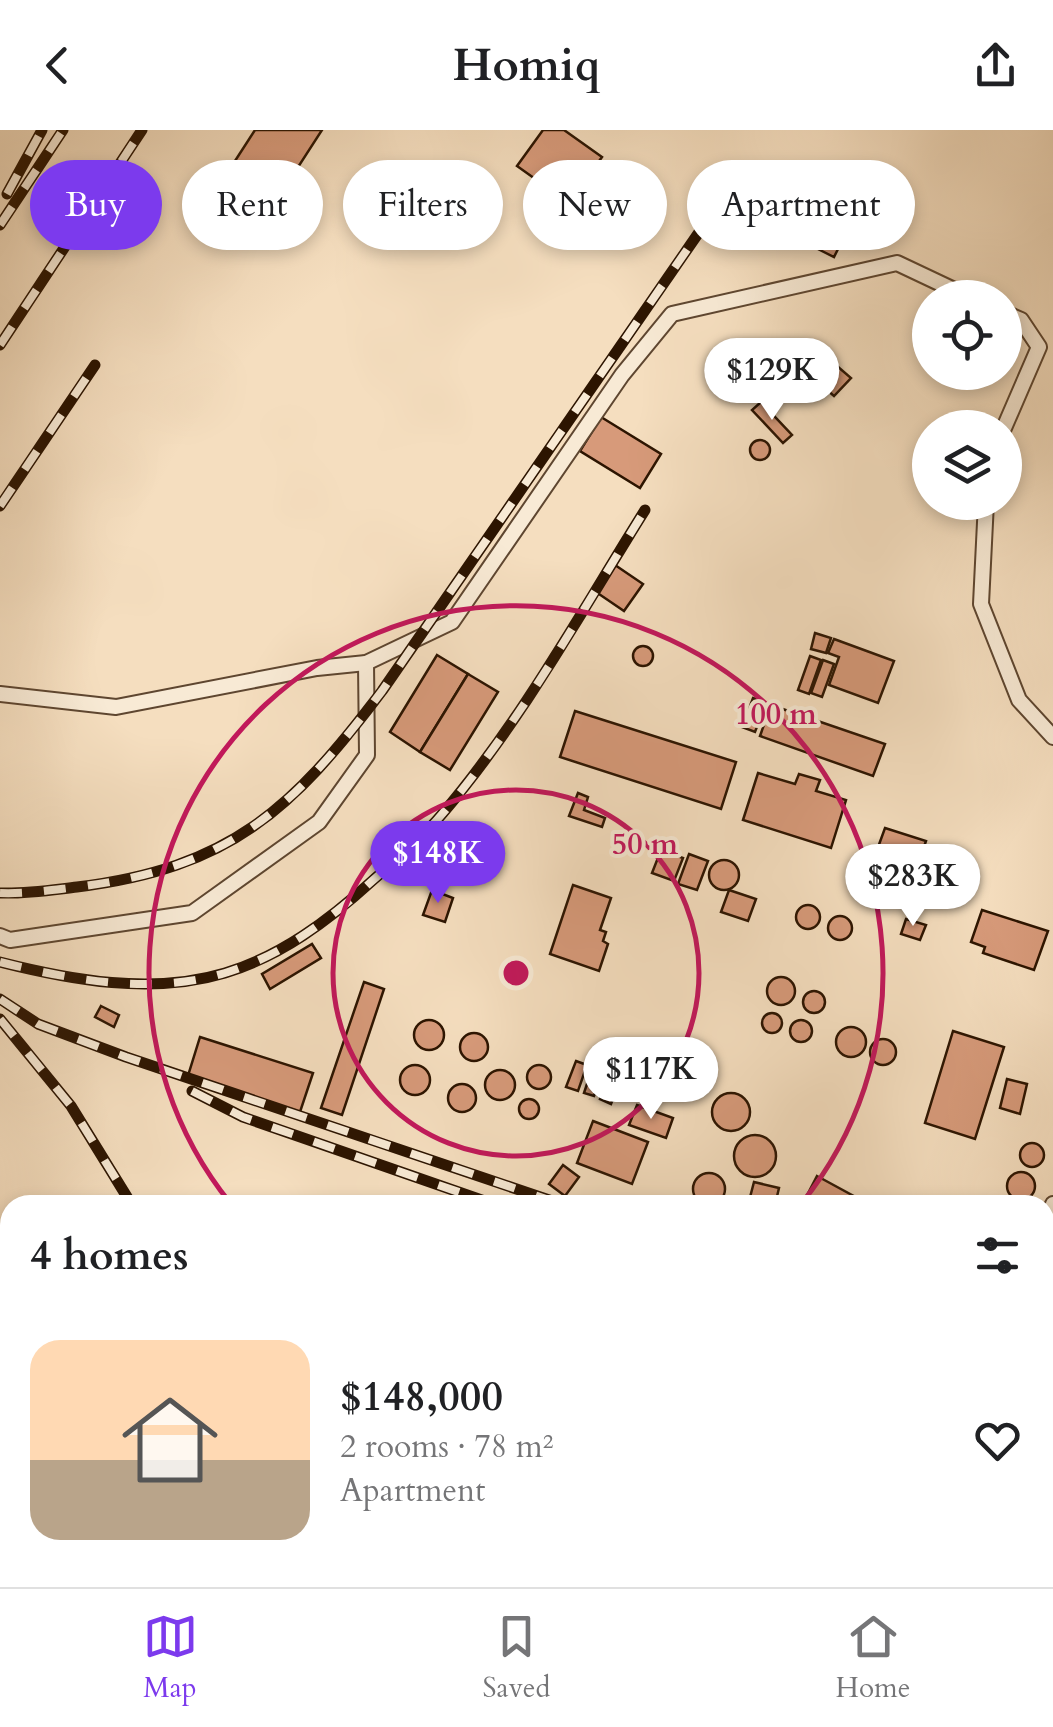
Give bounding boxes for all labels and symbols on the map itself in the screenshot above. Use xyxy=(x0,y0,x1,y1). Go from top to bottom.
pin: $129K xyxy=(702,338,842,423)
text: 100 m xyxy=(735,694,817,735)
pin: $148K xyxy=(368,821,508,906)
text: 50 m xyxy=(612,824,679,865)
pin: $283K xyxy=(843,844,983,929)
centre of rings xyxy=(498,955,534,991)
pin: $117K xyxy=(581,1037,721,1122)

